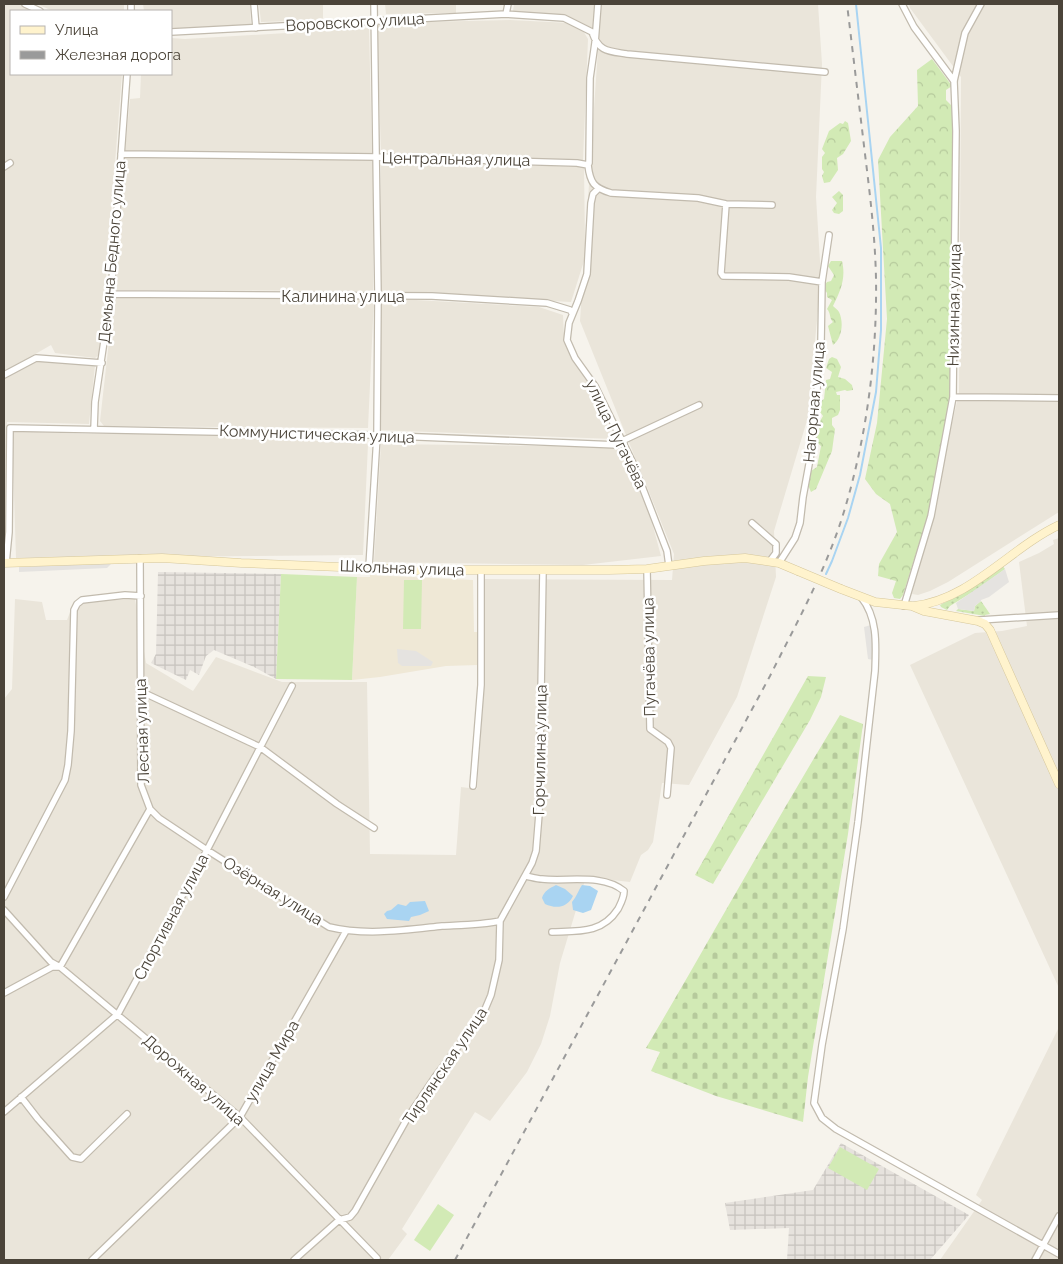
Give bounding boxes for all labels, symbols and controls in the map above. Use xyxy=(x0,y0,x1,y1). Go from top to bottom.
street label: Воровского улица xyxy=(285,9,425,35)
legend xyxy=(10,10,172,75)
text: Улица xyxy=(55,21,99,39)
text: Железная дорога xyxy=(55,46,181,64)
street label: Центральная улица xyxy=(381,148,531,170)
street label: Демьяна Бедного улица xyxy=(95,160,129,344)
street label: Низинная улица xyxy=(943,243,965,367)
street label: Калинина улица xyxy=(281,287,405,306)
street label: Нагорная улица xyxy=(799,341,829,463)
street label: улица Пугачёва xyxy=(581,376,651,492)
street label: Коммунистическая улица xyxy=(219,421,415,447)
street label: Школьная улица xyxy=(339,556,465,580)
street label: Пугачёва улица xyxy=(638,597,660,717)
street label: Лесная улица xyxy=(131,678,153,784)
street label: Горчилина улица xyxy=(529,684,551,816)
street label: Спортивная улица xyxy=(130,851,212,983)
street label: Озёрная улица xyxy=(220,853,326,929)
street label: Тирлянская улица xyxy=(399,1004,491,1128)
street label: улица Мира xyxy=(241,1017,303,1105)
street label: Дорожная улица xyxy=(139,1031,249,1129)

